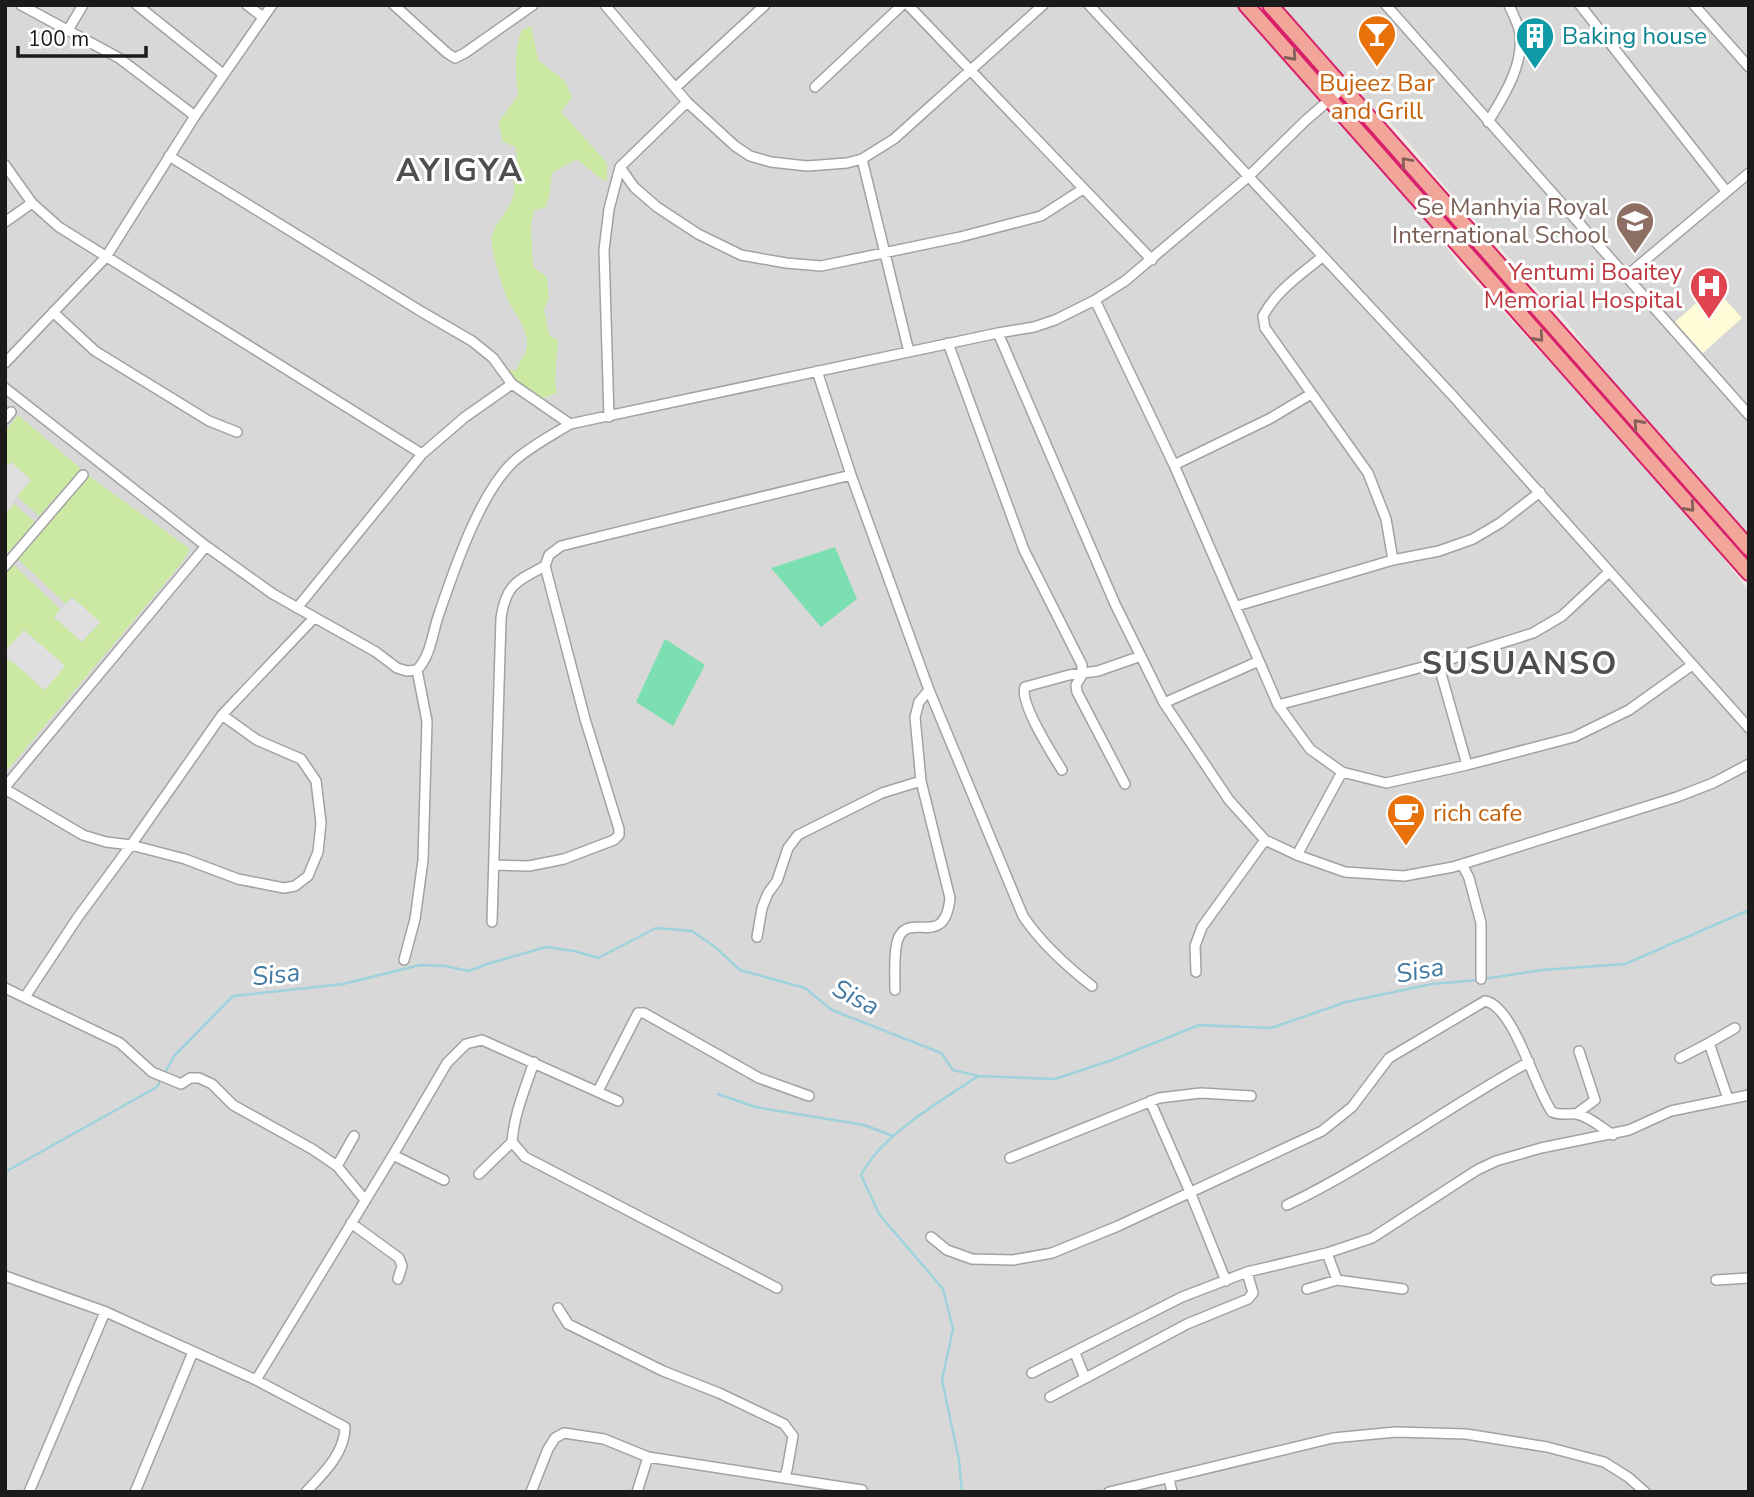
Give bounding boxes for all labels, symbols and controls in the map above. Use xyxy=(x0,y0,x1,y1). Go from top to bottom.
bar icon: Bujeez Bar and Grill xyxy=(1356,13,1398,68)
scale bar xyxy=(18,14,145,58)
building icon: Baking house xyxy=(1514,15,1556,70)
place label: Baking house xyxy=(1562,20,1707,52)
text: 100 m xyxy=(28,25,89,53)
one-way arrow xyxy=(1284,48,1296,61)
place label: Bujeez Bar and Grill xyxy=(1319,67,1435,127)
district label: AYIGYA xyxy=(396,149,524,192)
one-way arrow xyxy=(1402,157,1414,170)
place label: Se Manhyia Royal International School xyxy=(1392,191,1608,251)
school or university icon: Se Manhyia Royal International School xyxy=(1614,200,1656,255)
place label: Yentumi Boaitey Memorial Hospital xyxy=(1484,256,1683,316)
hospital icon: Yentumi Boaitey Memorial Hospital xyxy=(1688,265,1730,320)
one-way arrow xyxy=(1531,329,1543,342)
one-way arrow xyxy=(1634,419,1646,432)
one-way arrow xyxy=(1682,499,1694,512)
district label: SUSUANSO xyxy=(1422,642,1618,685)
cafe icon: rich cafe xyxy=(1385,792,1427,847)
place label: rich cafe xyxy=(1433,797,1522,829)
water label: Sisa xyxy=(1393,949,1447,992)
water label: Sisa xyxy=(250,955,302,994)
water label: Sisa xyxy=(826,971,885,1024)

